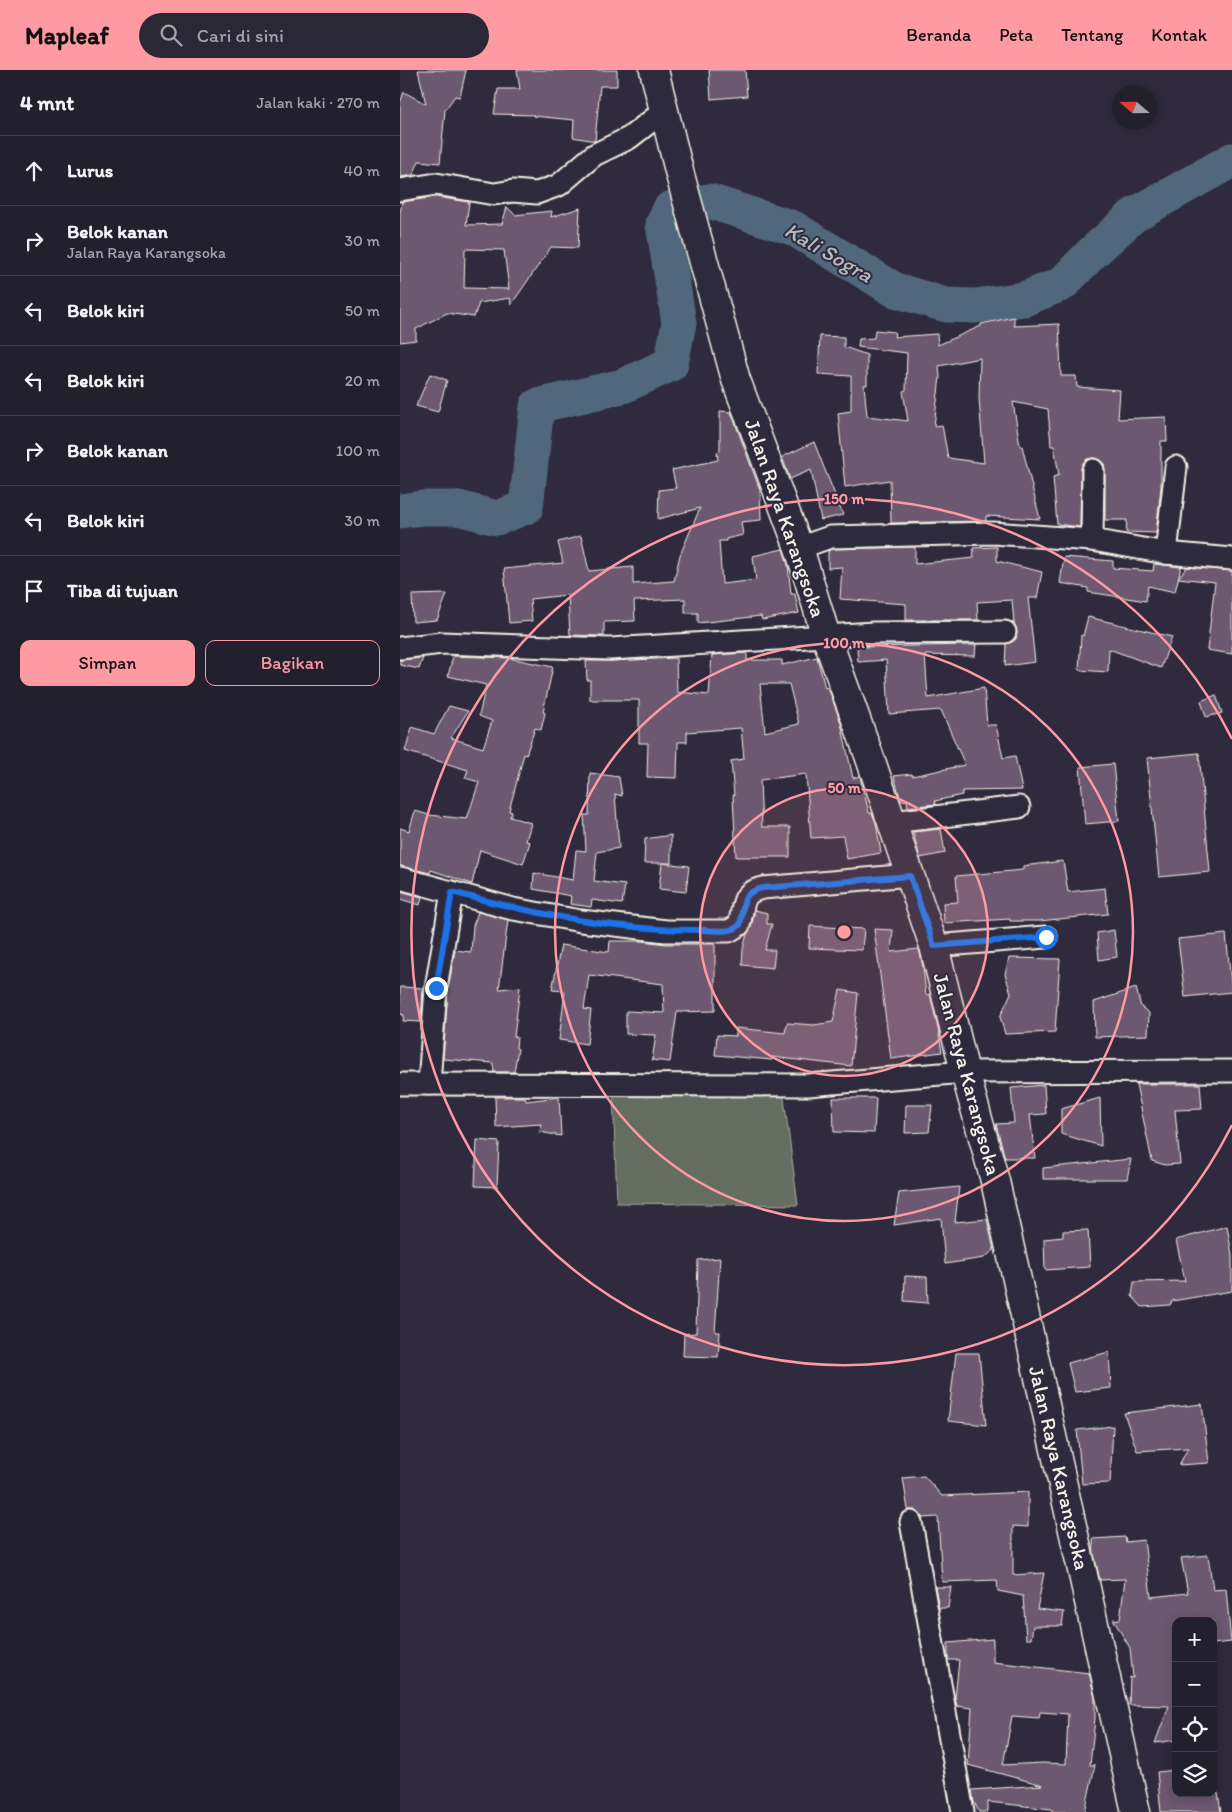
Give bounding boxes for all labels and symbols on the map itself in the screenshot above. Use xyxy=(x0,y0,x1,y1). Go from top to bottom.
north arrow xyxy=(1112,85,1157,130)
water label: Kali Sogra xyxy=(780,216,878,289)
street label: Jalan Raya Karangsoka xyxy=(740,415,831,621)
text: 150 m xyxy=(824,490,864,508)
text: 100 m xyxy=(823,634,865,652)
text: 50 m xyxy=(827,779,861,797)
centre of rings xyxy=(835,923,853,941)
route start xyxy=(1035,926,1058,949)
street label: Jalan Raya Karangsoka xyxy=(928,970,1007,1178)
route end xyxy=(425,977,448,1000)
street label: Jalan Raya Karangsoka xyxy=(1024,1363,1095,1572)

